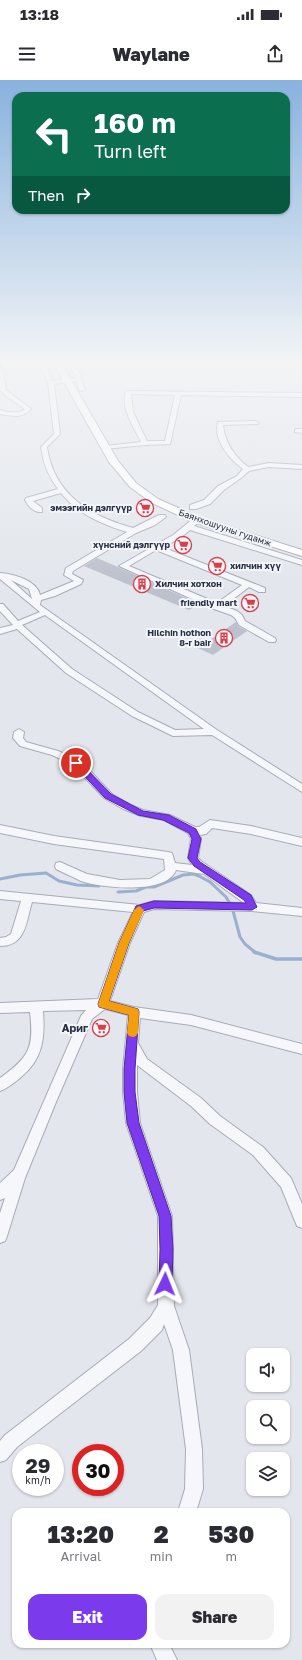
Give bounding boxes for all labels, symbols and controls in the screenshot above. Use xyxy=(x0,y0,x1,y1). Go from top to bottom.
text: 13:18 xyxy=(20,5,59,23)
icon: menu xyxy=(16,43,38,65)
text: Waylane xyxy=(112,43,190,65)
icon: share xyxy=(264,43,286,65)
text: 160 m xyxy=(94,106,176,139)
icon: left xyxy=(28,108,80,160)
text: Turn left xyxy=(94,140,167,162)
icon: right xyxy=(72,184,94,206)
text: Then xyxy=(28,186,64,204)
supermarket icon: эмээгийн дэлгүүр xyxy=(135,498,155,518)
place label: эмээгийн дэлгүүр xyxy=(50,502,132,513)
street label: Баянхошууны гудамж xyxy=(177,507,273,549)
supermarket icon: хүнсний дэлгүүр xyxy=(173,535,193,555)
place label: хүнсний дэлгүүр xyxy=(93,539,170,550)
supermarket icon: хилчин хүү xyxy=(207,556,227,576)
place label: хилчин хүү xyxy=(230,560,281,571)
building icon: Хилчин хотхон xyxy=(132,574,152,594)
place label: Хилчин хотхон xyxy=(155,578,222,589)
supermarket icon: friendly mart xyxy=(240,593,260,613)
place label: friendly mart xyxy=(181,597,237,608)
place label: Hilchin hothon 8-r bair xyxy=(147,627,212,648)
building icon: Hilchin hothon 8-r bair xyxy=(214,628,234,648)
pin xyxy=(59,746,93,780)
icon: arrive xyxy=(65,752,87,774)
supermarket icon: Ариг xyxy=(91,1018,111,1038)
place label: Ариг xyxy=(62,1021,88,1034)
position arrow xyxy=(144,1263,186,1305)
map controls xyxy=(246,1348,290,1496)
button: sound xyxy=(246,1348,290,1392)
button: search xyxy=(246,1400,290,1444)
speed limit sign: 30 xyxy=(72,1444,124,1496)
button: layers xyxy=(246,1452,290,1496)
text: 29 xyxy=(26,1453,50,1477)
text: km/h xyxy=(25,1474,51,1486)
text: 13:20 xyxy=(48,1519,114,1548)
text: 2 xyxy=(154,1519,169,1548)
text: 530 xyxy=(208,1519,254,1548)
text: Arrival xyxy=(60,1548,101,1564)
text: min xyxy=(150,1548,173,1564)
text: m xyxy=(226,1548,237,1564)
button: Exit xyxy=(28,1594,147,1640)
button: Share xyxy=(155,1594,274,1640)

